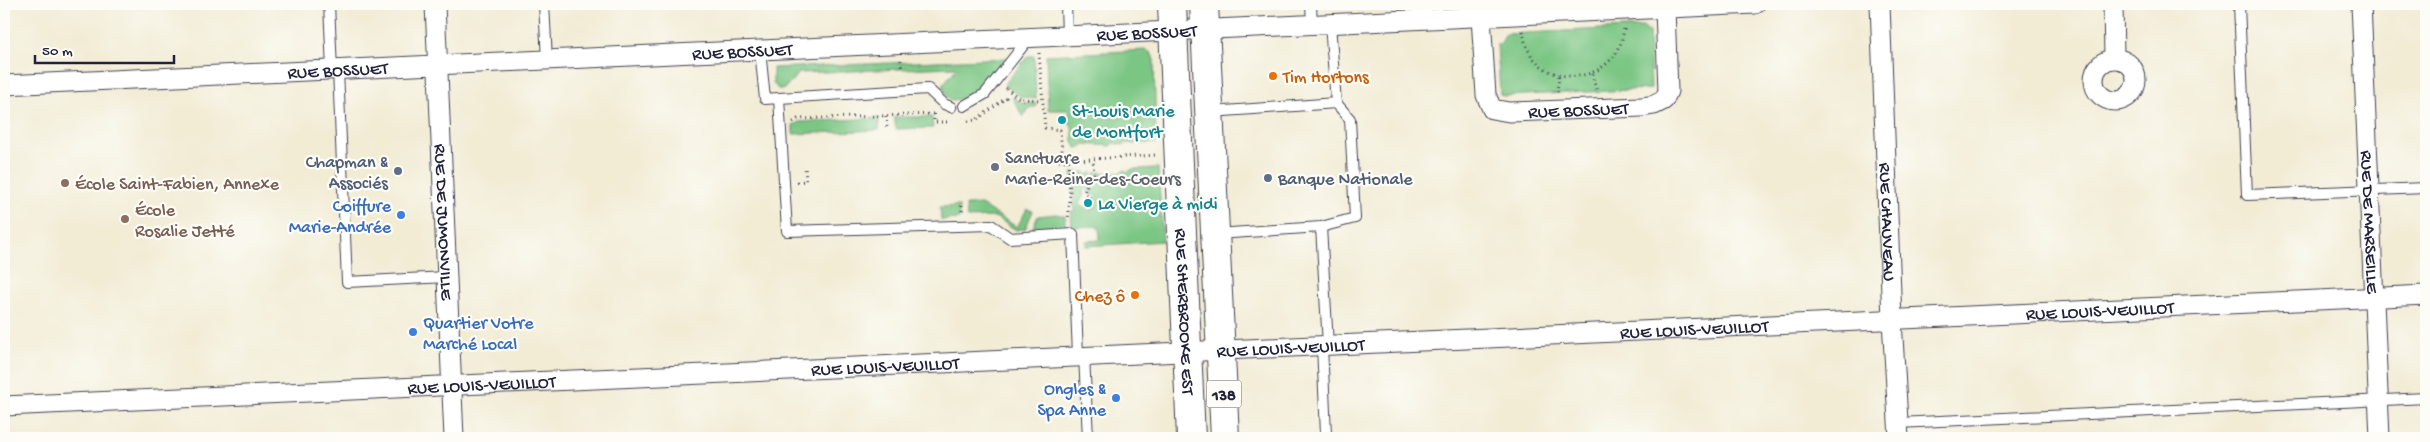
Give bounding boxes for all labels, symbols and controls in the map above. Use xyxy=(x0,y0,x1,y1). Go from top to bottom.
street label: RUE BOSSUET xyxy=(1096,22,1199,47)
scale bar xyxy=(35,32,174,64)
street label: RUE BOSSUET xyxy=(692,40,794,66)
text: 50 m xyxy=(42,43,73,61)
street label: RUE BOSSUET xyxy=(287,59,390,85)
place label: Tim Hortons xyxy=(1282,68,1370,89)
marker: Tim Hortons xyxy=(1267,70,1279,82)
street label: RUE BOSSUET xyxy=(1528,99,1630,124)
place label: St-Louis Marie de Montfort xyxy=(1072,102,1175,144)
marker: St-Louis Marie de Montfort xyxy=(1056,114,1068,126)
street label: RUE DE JUMONVILLE xyxy=(428,143,456,301)
place label: Sanctuare Marie-Reine-des-Coeurs xyxy=(1005,149,1182,191)
street label: RUE DE MARSEILLE xyxy=(2354,150,2382,295)
place label: Chapman & Associés xyxy=(306,153,389,195)
marker: Sanctuare Marie-Reine-des-Coeurs xyxy=(989,161,1001,173)
street label: RUE CHAUVEAU xyxy=(1873,162,1899,282)
marker: Chapman & Associés xyxy=(392,165,404,177)
place label: Banque Nationale xyxy=(1277,170,1413,191)
marker: Banque Nationale xyxy=(1262,172,1274,184)
place label: École Saint-Fabien, Annexe xyxy=(75,175,280,196)
marker: École Saint-Fabien, Annexe xyxy=(59,177,71,189)
place label: La Vierge à midi xyxy=(1098,195,1218,216)
place label: Coiffure Marie-Andrée xyxy=(289,197,392,239)
marker: La Vierge à midi xyxy=(1082,197,1094,209)
place label: École Rosalie Jetté xyxy=(135,201,235,243)
marker: Coiffure Marie-Andrée xyxy=(395,209,407,221)
marker: École Rosalie Jetté xyxy=(119,213,131,225)
street label: RUE SHERBROOKE EST xyxy=(1169,228,1197,397)
place label: Chez ô xyxy=(1075,287,1125,308)
marker: Chez ô xyxy=(1129,289,1141,301)
street label: RUE LOUIS-VEUILLOT xyxy=(2025,299,2176,326)
place label: Quartier Votre Marché Local xyxy=(423,314,534,356)
street label: RUE LOUIS-VEUILLOT xyxy=(1620,317,1770,345)
marker: Quartier Votre Marché Local xyxy=(407,326,419,338)
street label: RUE LOUIS-VEUILLOT xyxy=(1216,336,1366,363)
street label: RUE LOUIS-VEUILLOT xyxy=(811,354,961,382)
street label: RUE LOUIS-VEUILLOT xyxy=(407,373,557,400)
place label: Ongles & Spa Anne xyxy=(1038,380,1107,422)
road number: 138 xyxy=(1206,380,1242,408)
marker: Ongles & Spa Anne xyxy=(1110,392,1122,404)

